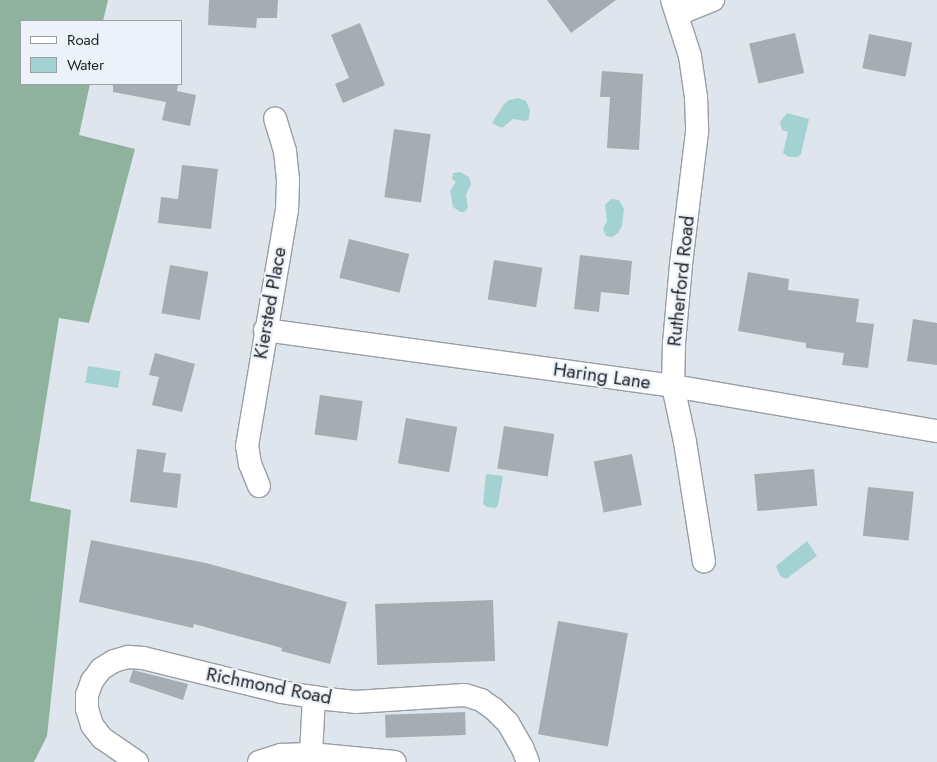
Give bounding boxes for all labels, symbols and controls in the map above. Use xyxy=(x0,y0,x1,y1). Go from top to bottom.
legend xyxy=(20,20,182,85)
text: Road xyxy=(67,29,99,51)
text: Water xyxy=(67,54,104,76)
street label: Rutherford Road xyxy=(663,215,699,347)
street label: Kiersted Place xyxy=(249,245,291,361)
street label: Haring Lane xyxy=(552,358,652,394)
street label: Richmond Road xyxy=(204,663,334,709)

